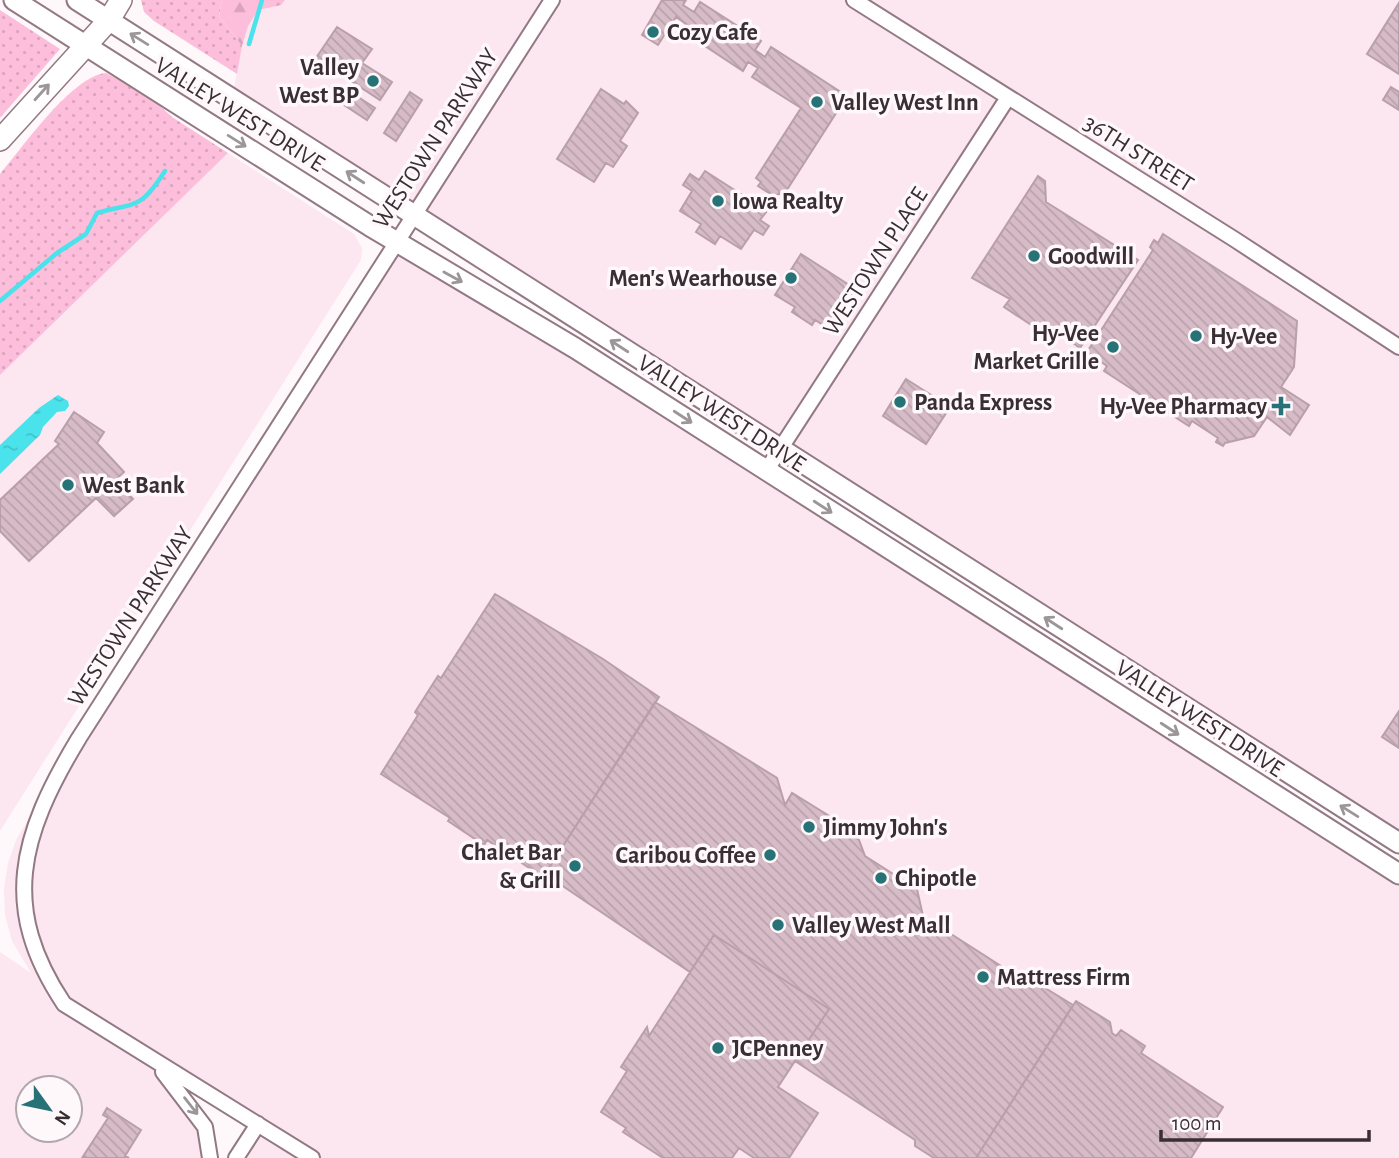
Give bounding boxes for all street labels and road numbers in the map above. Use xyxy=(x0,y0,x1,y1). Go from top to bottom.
street label: WESTOWN PARKWAY xyxy=(369,44,503,233)
street label: VALLEY WEST DRIVE xyxy=(151,53,329,177)
street label: 36TH STREET xyxy=(1079,111,1198,197)
street label: WESTOWN PLACE xyxy=(819,183,933,340)
street label: VALLEY WEST DRIVE xyxy=(633,351,810,477)
street label: WESTOWN PARKWAY xyxy=(64,522,198,711)
street label: VALLEY WEST DRIVE xyxy=(1111,656,1288,782)

